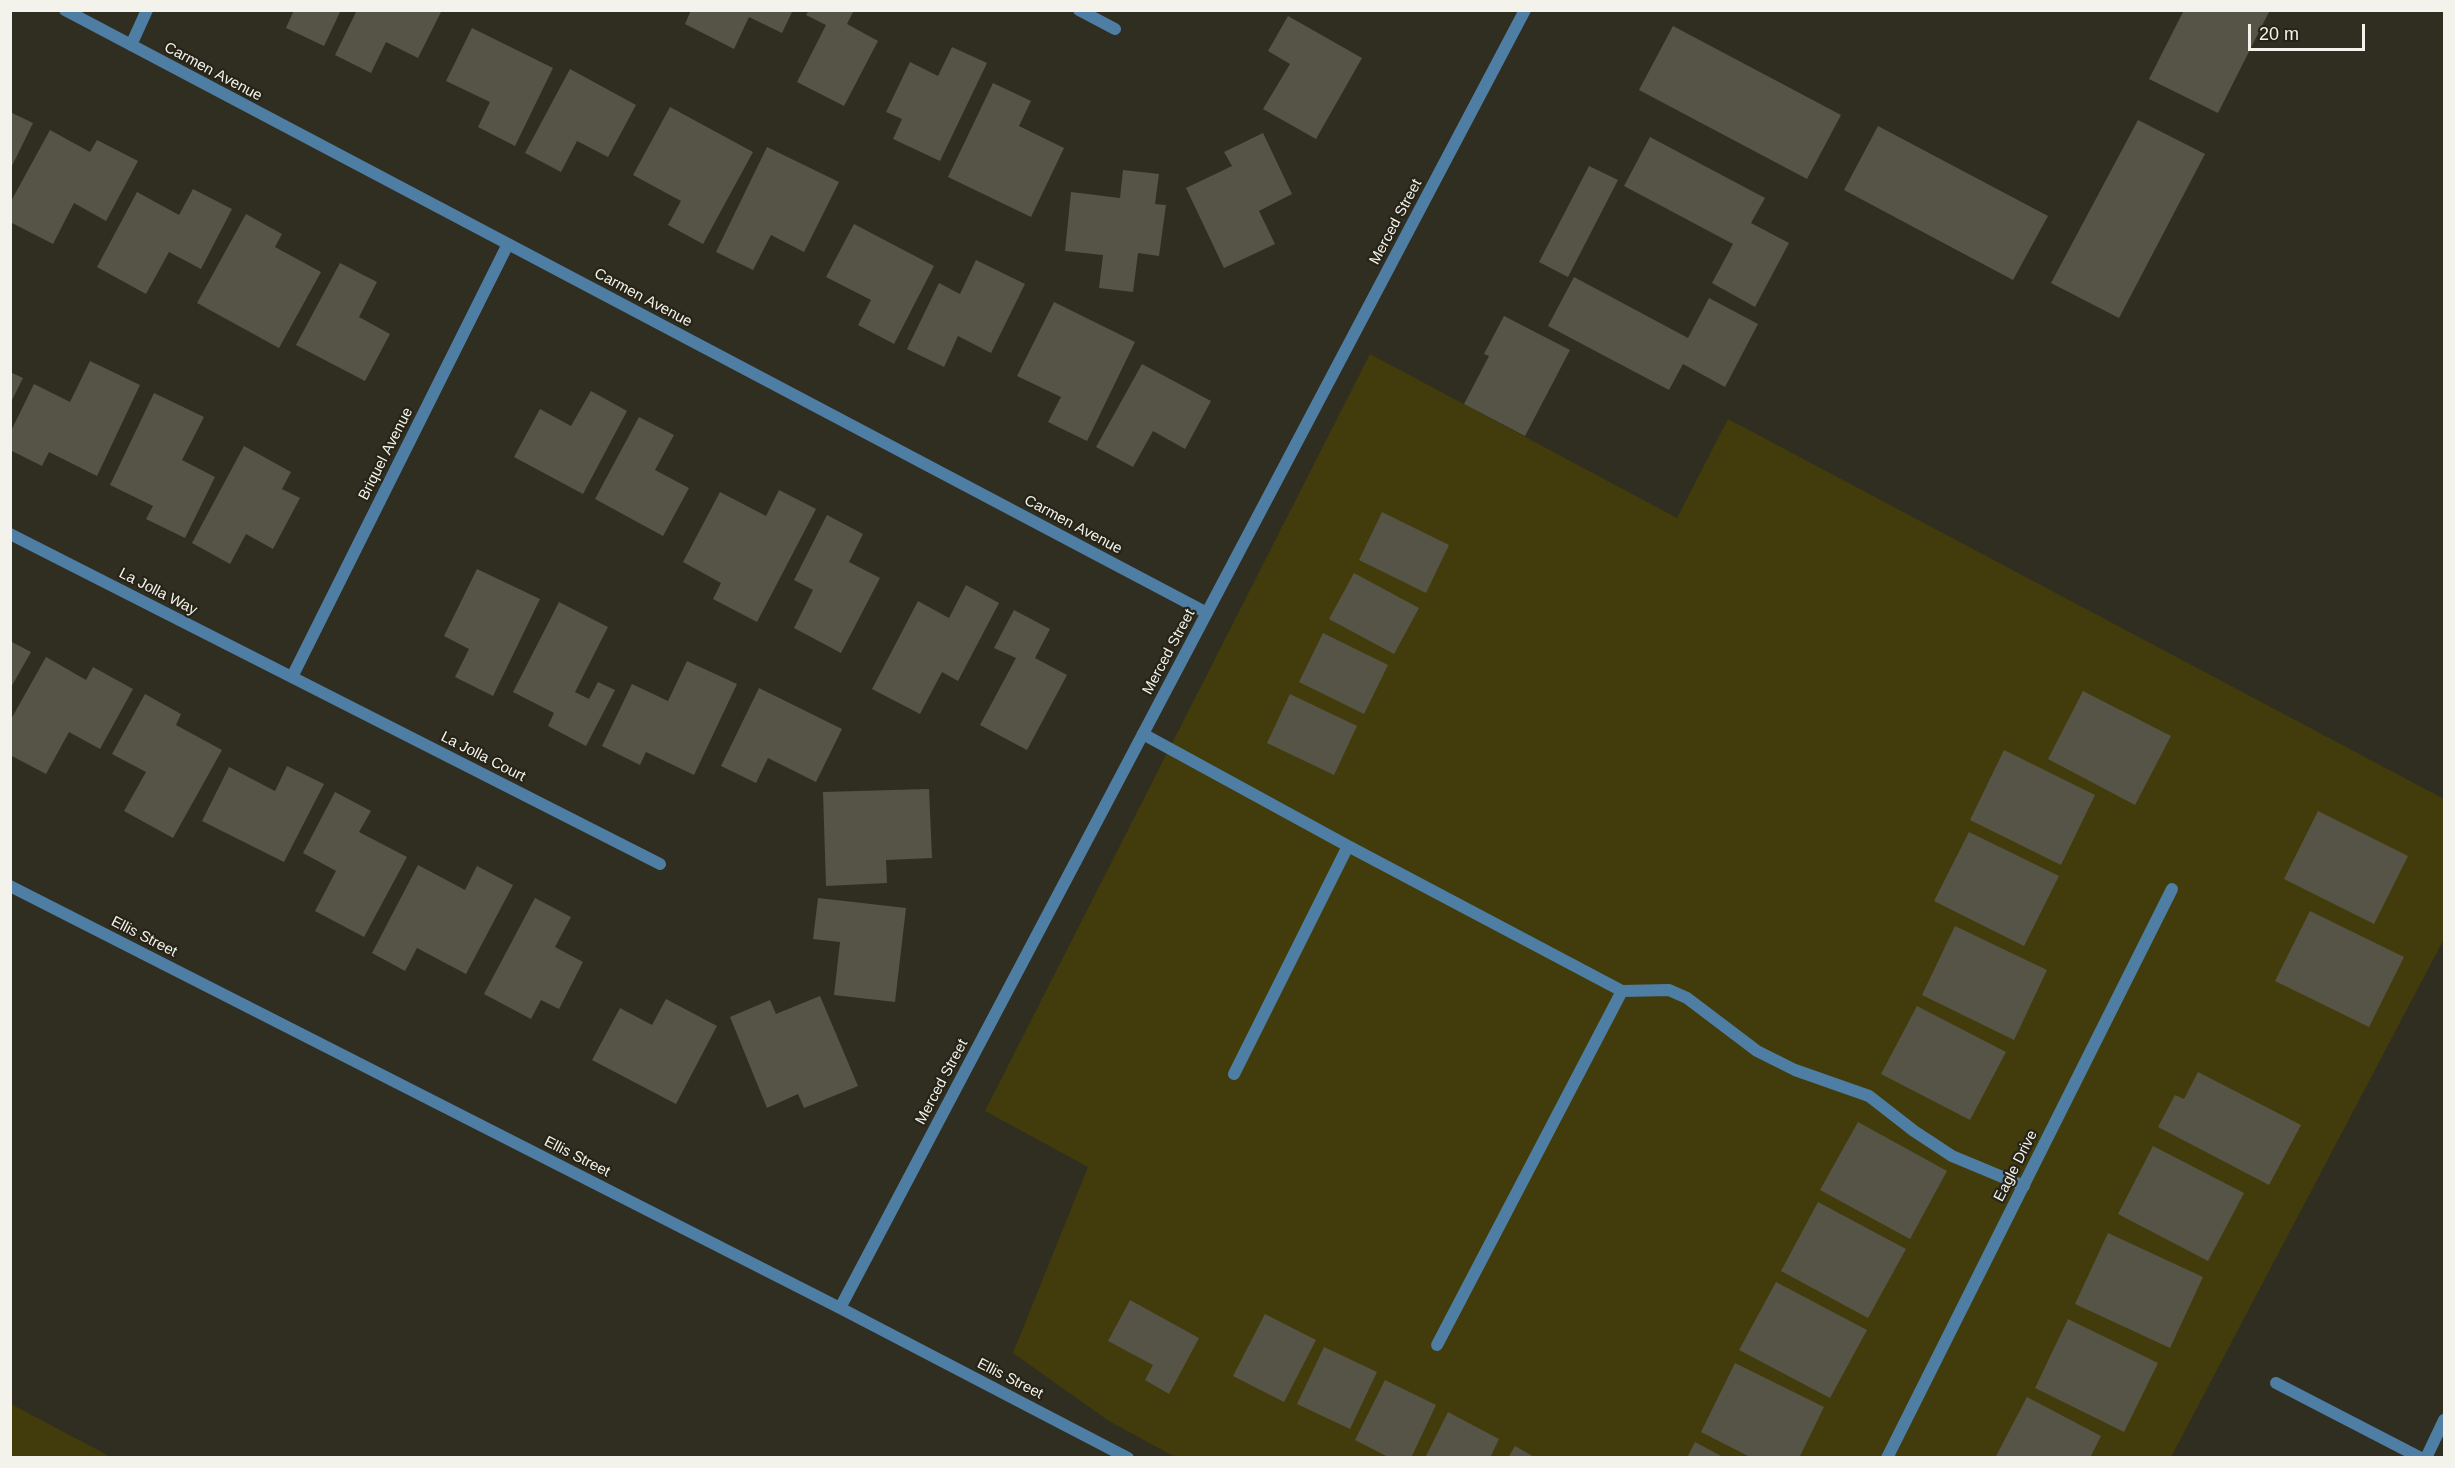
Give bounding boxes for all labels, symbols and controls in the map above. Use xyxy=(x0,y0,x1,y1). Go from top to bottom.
scale bar xyxy=(2251,12,2368,50)
text: 20 m xyxy=(2259,24,2299,44)
street label: Carmen Avenue xyxy=(161,39,265,105)
street label: Merced Street xyxy=(1366,176,1426,268)
street label: Carmen Avenue xyxy=(591,265,695,331)
street label: Briquel Avenue xyxy=(355,405,417,503)
street label: Carmen Avenue xyxy=(1021,492,1125,558)
street label: La Jolla Way xyxy=(116,565,200,619)
street label: Merced Street xyxy=(1139,606,1199,698)
street label: La Jolla Court xyxy=(438,728,528,786)
street label: Ellis Street xyxy=(108,913,180,961)
street label: Merced Street xyxy=(912,1036,972,1128)
street label: Eagle Drive xyxy=(1990,1127,2042,1205)
street label: Ellis Street xyxy=(541,1133,613,1181)
street label: Ellis Street xyxy=(974,1355,1046,1403)

